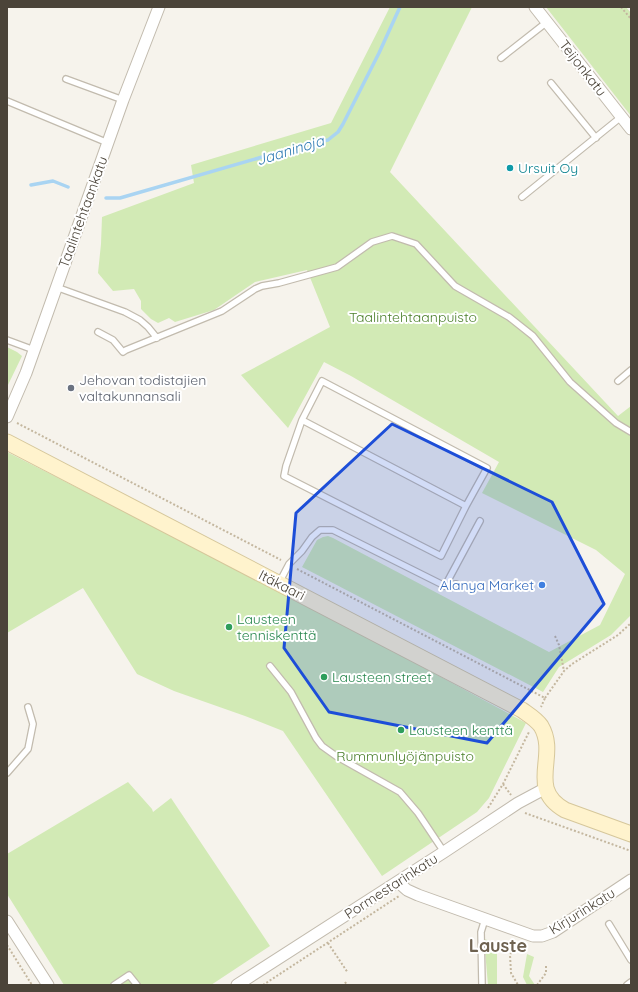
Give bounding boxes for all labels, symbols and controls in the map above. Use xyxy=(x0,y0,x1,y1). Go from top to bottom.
street label: Teijonkatu xyxy=(555,36,611,100)
water label: Jaaninoja xyxy=(254,130,327,169)
street label: Taalintehtaankatu xyxy=(54,154,112,270)
place label: Ursuit Oy xyxy=(518,159,578,177)
marker: Ursuit Oy xyxy=(505,163,515,173)
park label: Taalintehtaanpuisto xyxy=(349,308,477,326)
place label: Jehovan todistajien valtakunnansali xyxy=(79,371,206,405)
marker: Jehovan todistajien valtakunnansali xyxy=(66,383,76,393)
street label: Itäkaari xyxy=(256,566,308,604)
place label: Alanya Market xyxy=(440,576,534,594)
marker: Alanya Market xyxy=(537,580,547,590)
place label: Lausteen tenniskenttä xyxy=(237,610,317,644)
marker: Lausteen tenniskenttä xyxy=(224,622,234,632)
place label: Lausteen street xyxy=(332,668,432,686)
marker: Lausteen street xyxy=(319,672,329,682)
place label: Lausteen kenttä xyxy=(409,721,513,739)
marker: Lausteen kenttä xyxy=(396,725,406,735)
park label: Rummunlyöjänpuisto xyxy=(336,747,474,765)
street label: Pormestarinkatu xyxy=(341,849,441,923)
street label: Kirjurinkatu xyxy=(546,884,618,938)
district label: Lauste xyxy=(469,934,527,957)

